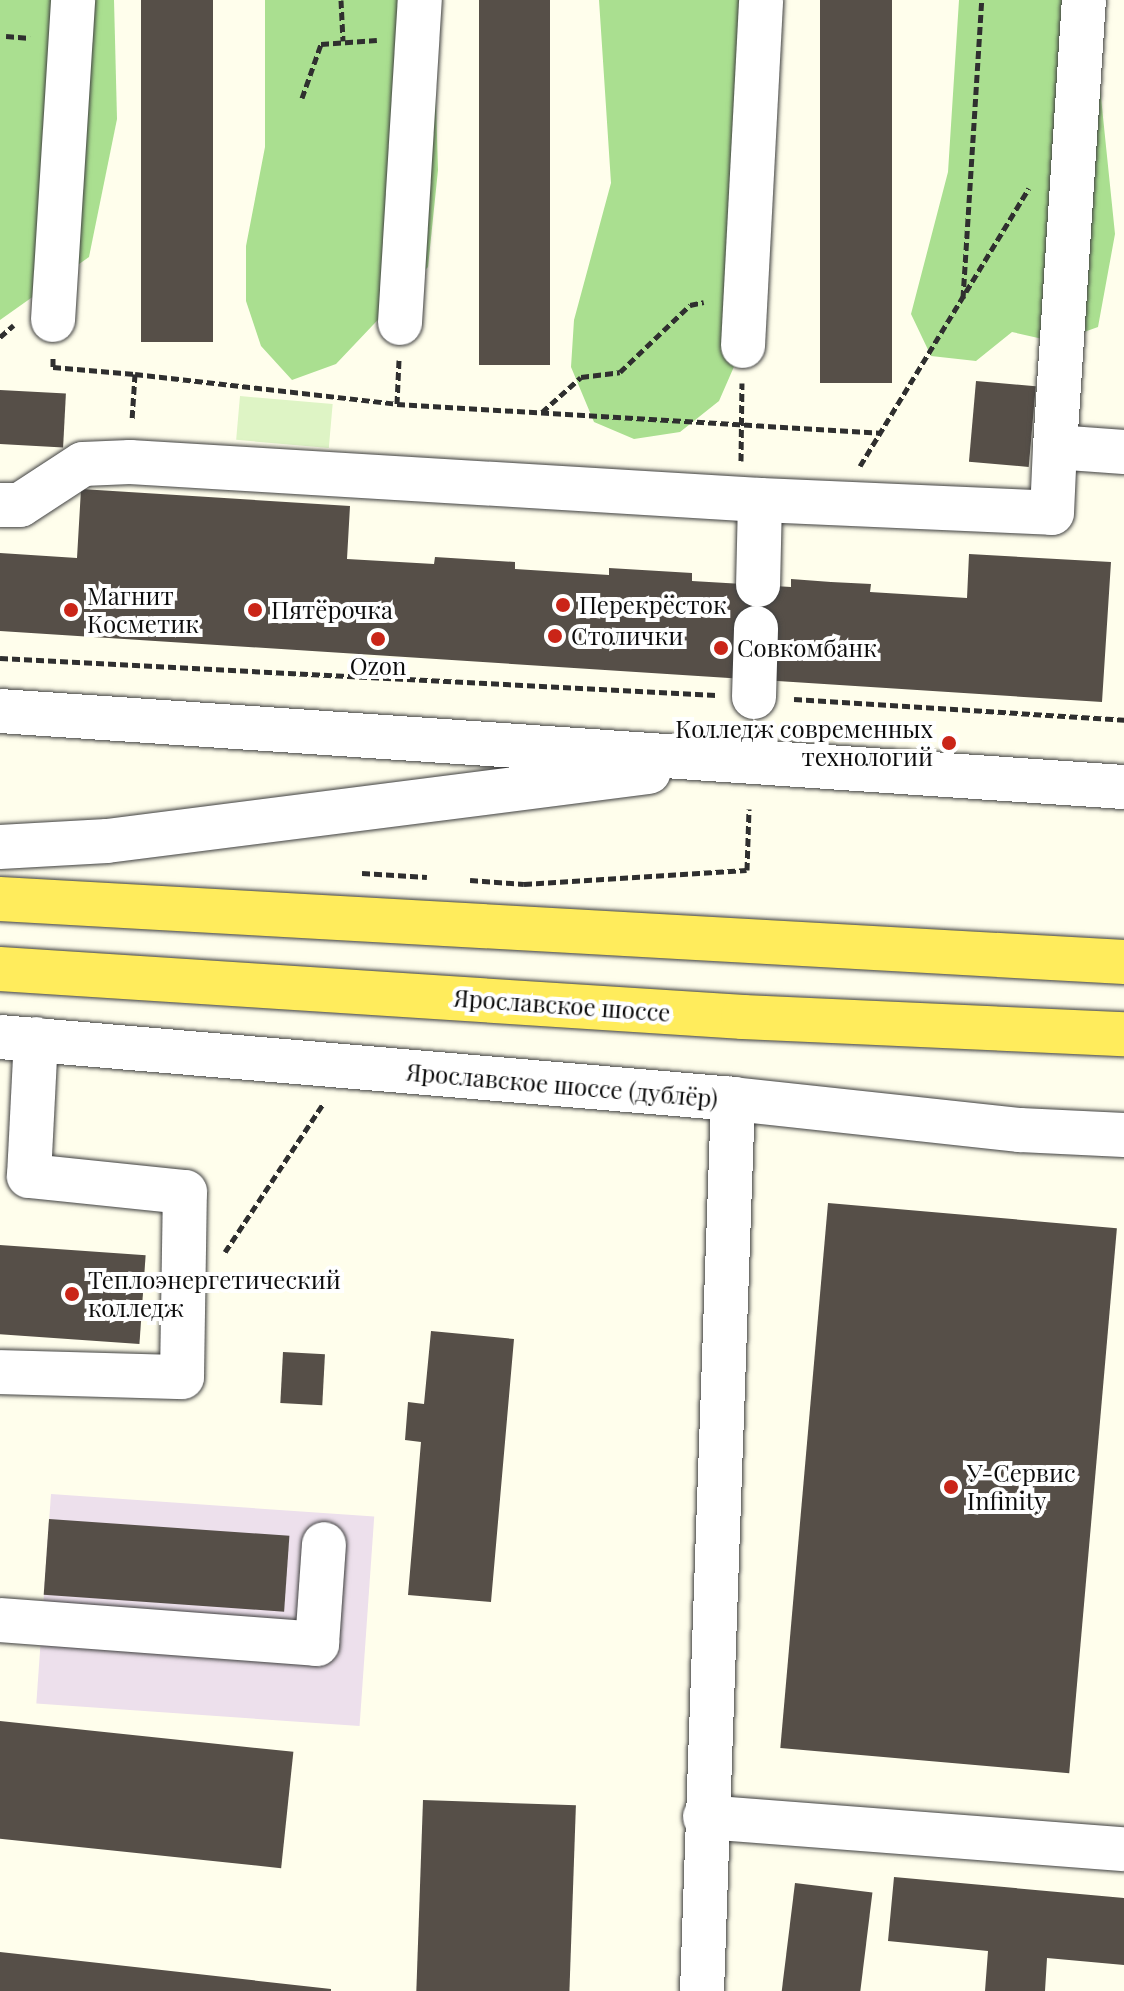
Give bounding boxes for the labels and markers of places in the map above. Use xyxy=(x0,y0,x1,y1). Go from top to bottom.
place label: Магнит Косметик xyxy=(87,582,199,638)
place label: Перекрёсток xyxy=(579,591,727,619)
place label: Пятёрочка xyxy=(271,596,393,624)
marker: Перекрёсток xyxy=(554,596,572,614)
marker: Магнит Косметик xyxy=(62,601,80,619)
marker: Пятёрочка xyxy=(246,601,264,619)
place label: Столички xyxy=(571,622,683,650)
marker: Столички xyxy=(546,627,564,645)
marker: Ozon xyxy=(369,630,387,648)
place label: Совкомбанк xyxy=(737,634,877,662)
marker: Совкомбанк xyxy=(712,639,730,657)
place label: Ozon xyxy=(350,652,406,680)
place label: Колледж современных технологий xyxy=(675,715,933,771)
marker: Колледж современных технологий xyxy=(940,734,958,752)
place label: Теплоэнергетический колледж xyxy=(88,1266,341,1322)
marker: Теплоэнергетический колледж xyxy=(63,1285,81,1303)
place label: У-Сервис Infinity xyxy=(967,1459,1076,1515)
marker: У-Сервис Infinity xyxy=(942,1478,960,1496)

